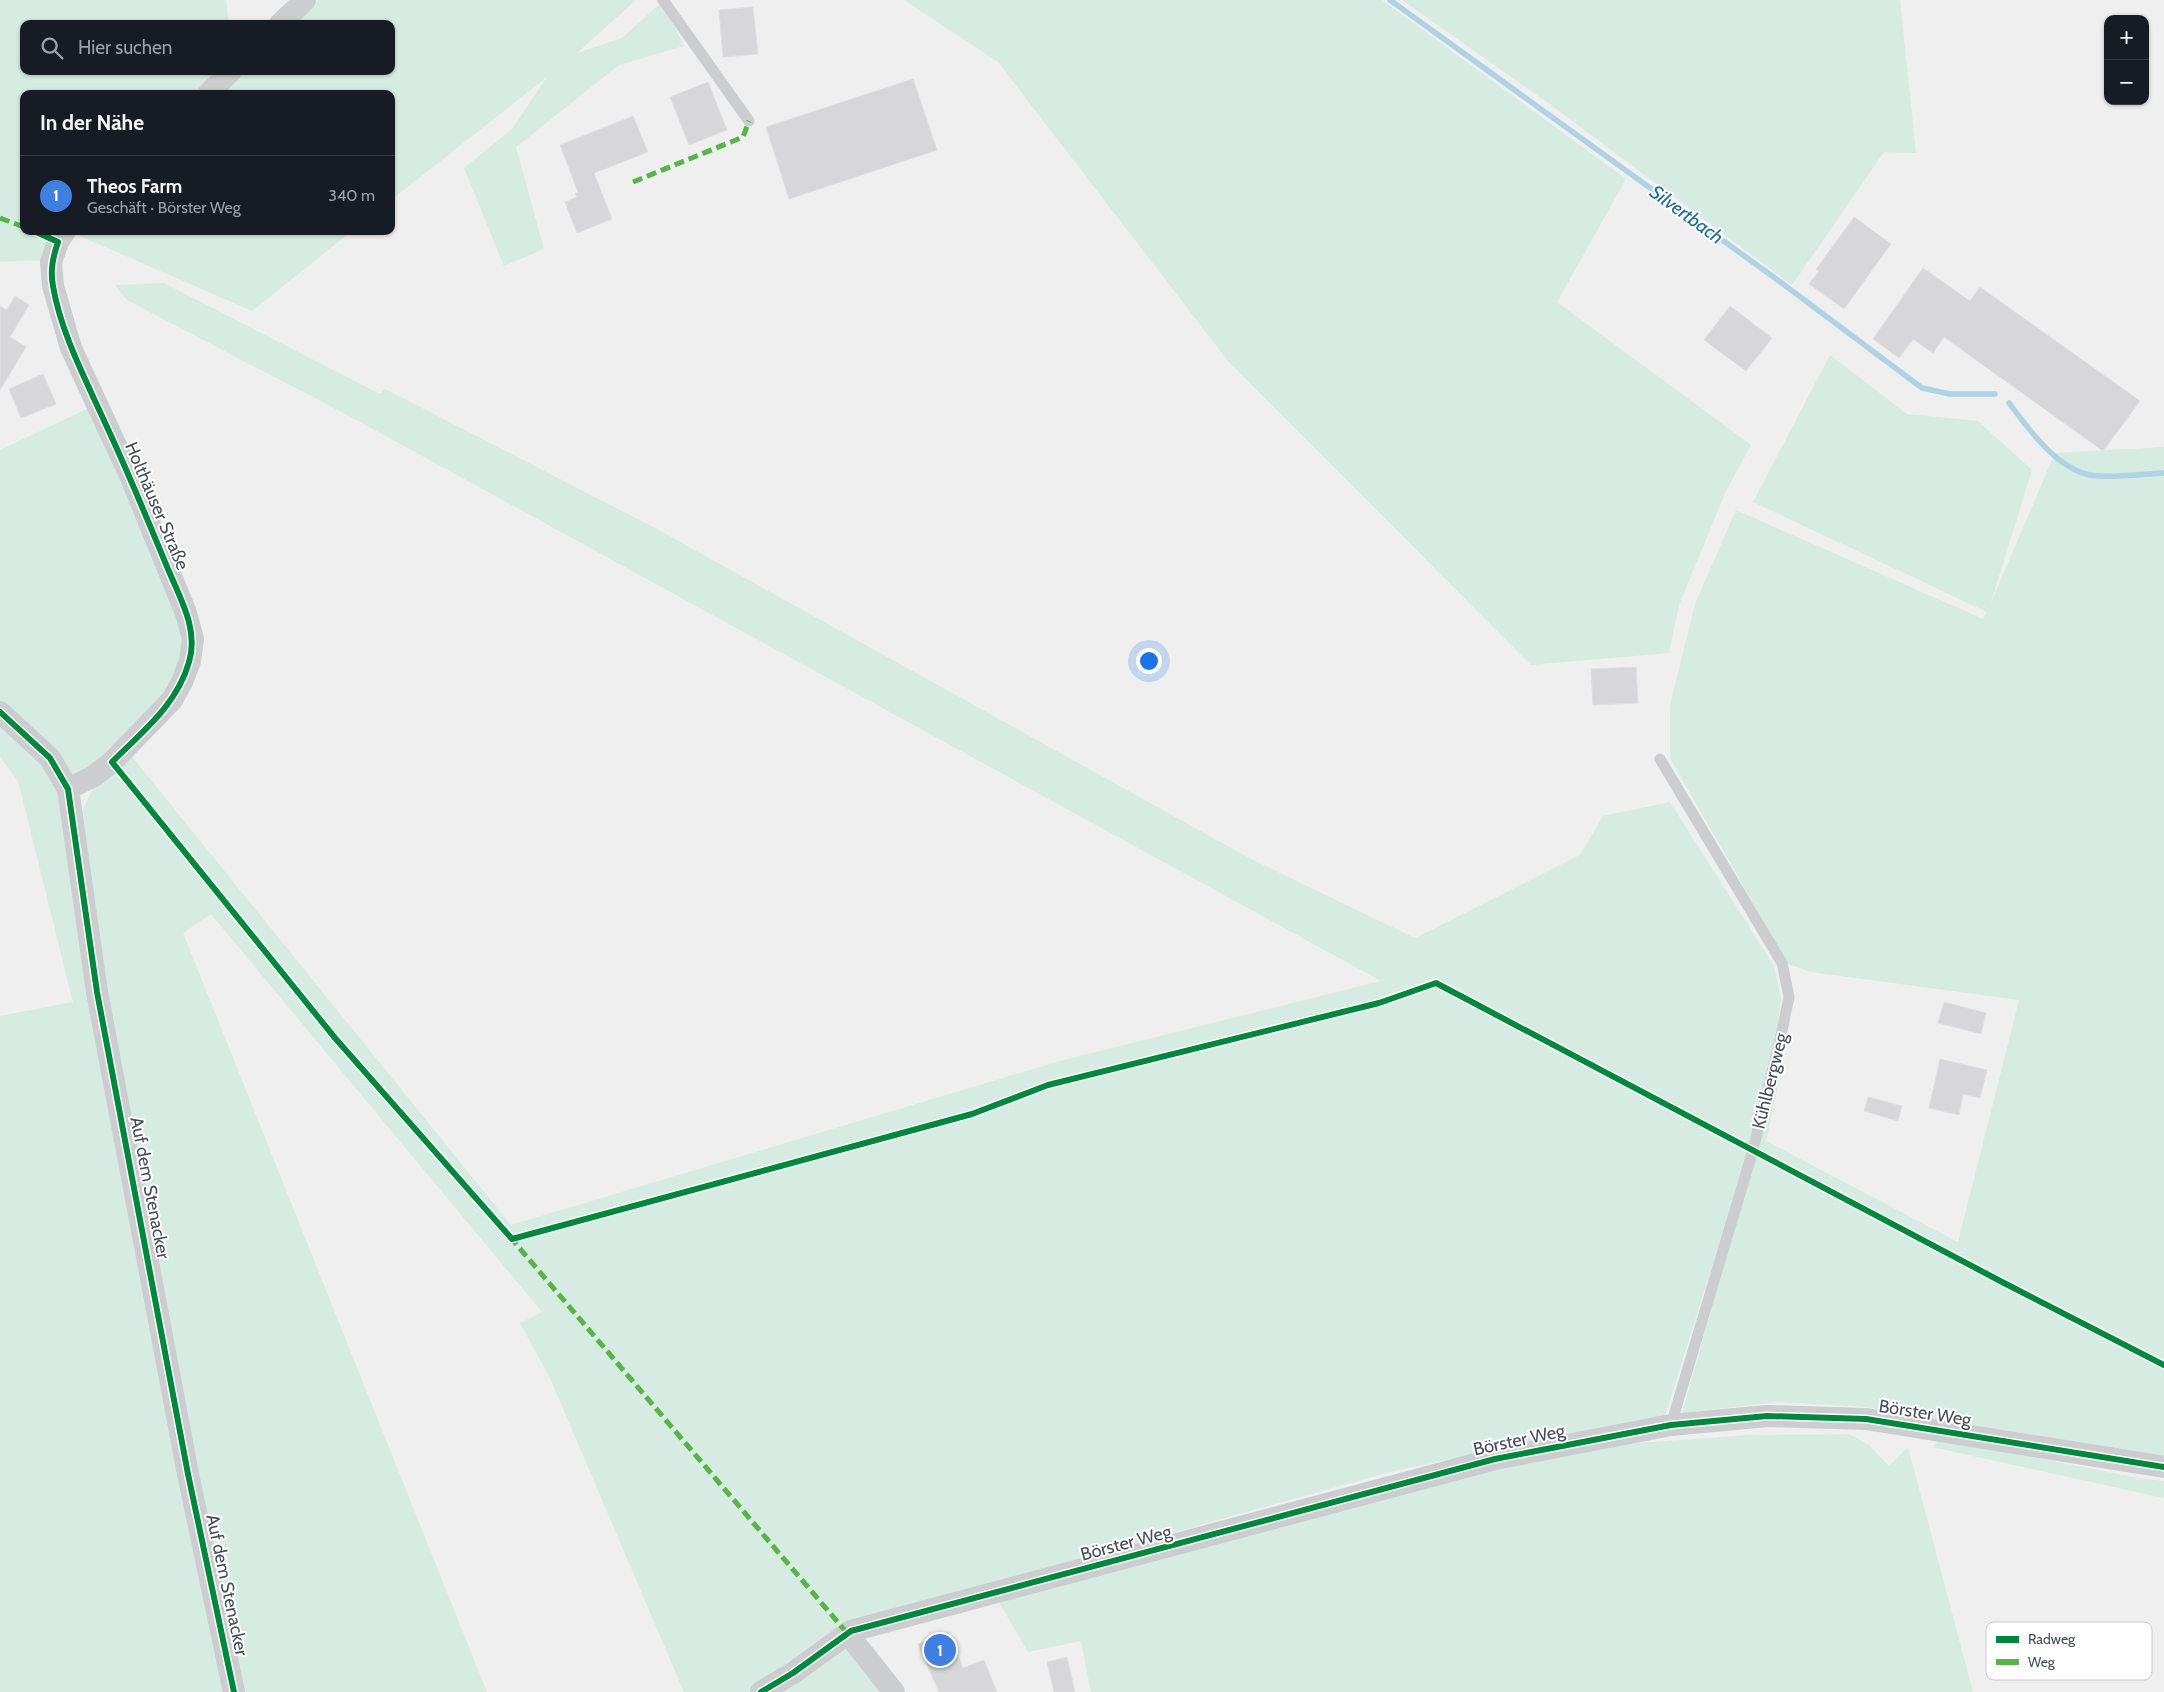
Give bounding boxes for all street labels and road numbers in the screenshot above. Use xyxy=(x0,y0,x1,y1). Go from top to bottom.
street label: Holthäuser Straße xyxy=(120,439,194,573)
street label: Kühlbergweg xyxy=(1747,1030,1793,1131)
street label: Auf dem Stenacker xyxy=(125,1115,175,1261)
street label: Börster Weg xyxy=(1877,1395,1974,1431)
street label: Börster Weg xyxy=(1471,1419,1568,1460)
street label: Auf dem Stenacker xyxy=(201,1512,253,1658)
street label: Börster Weg xyxy=(1078,1520,1175,1566)

